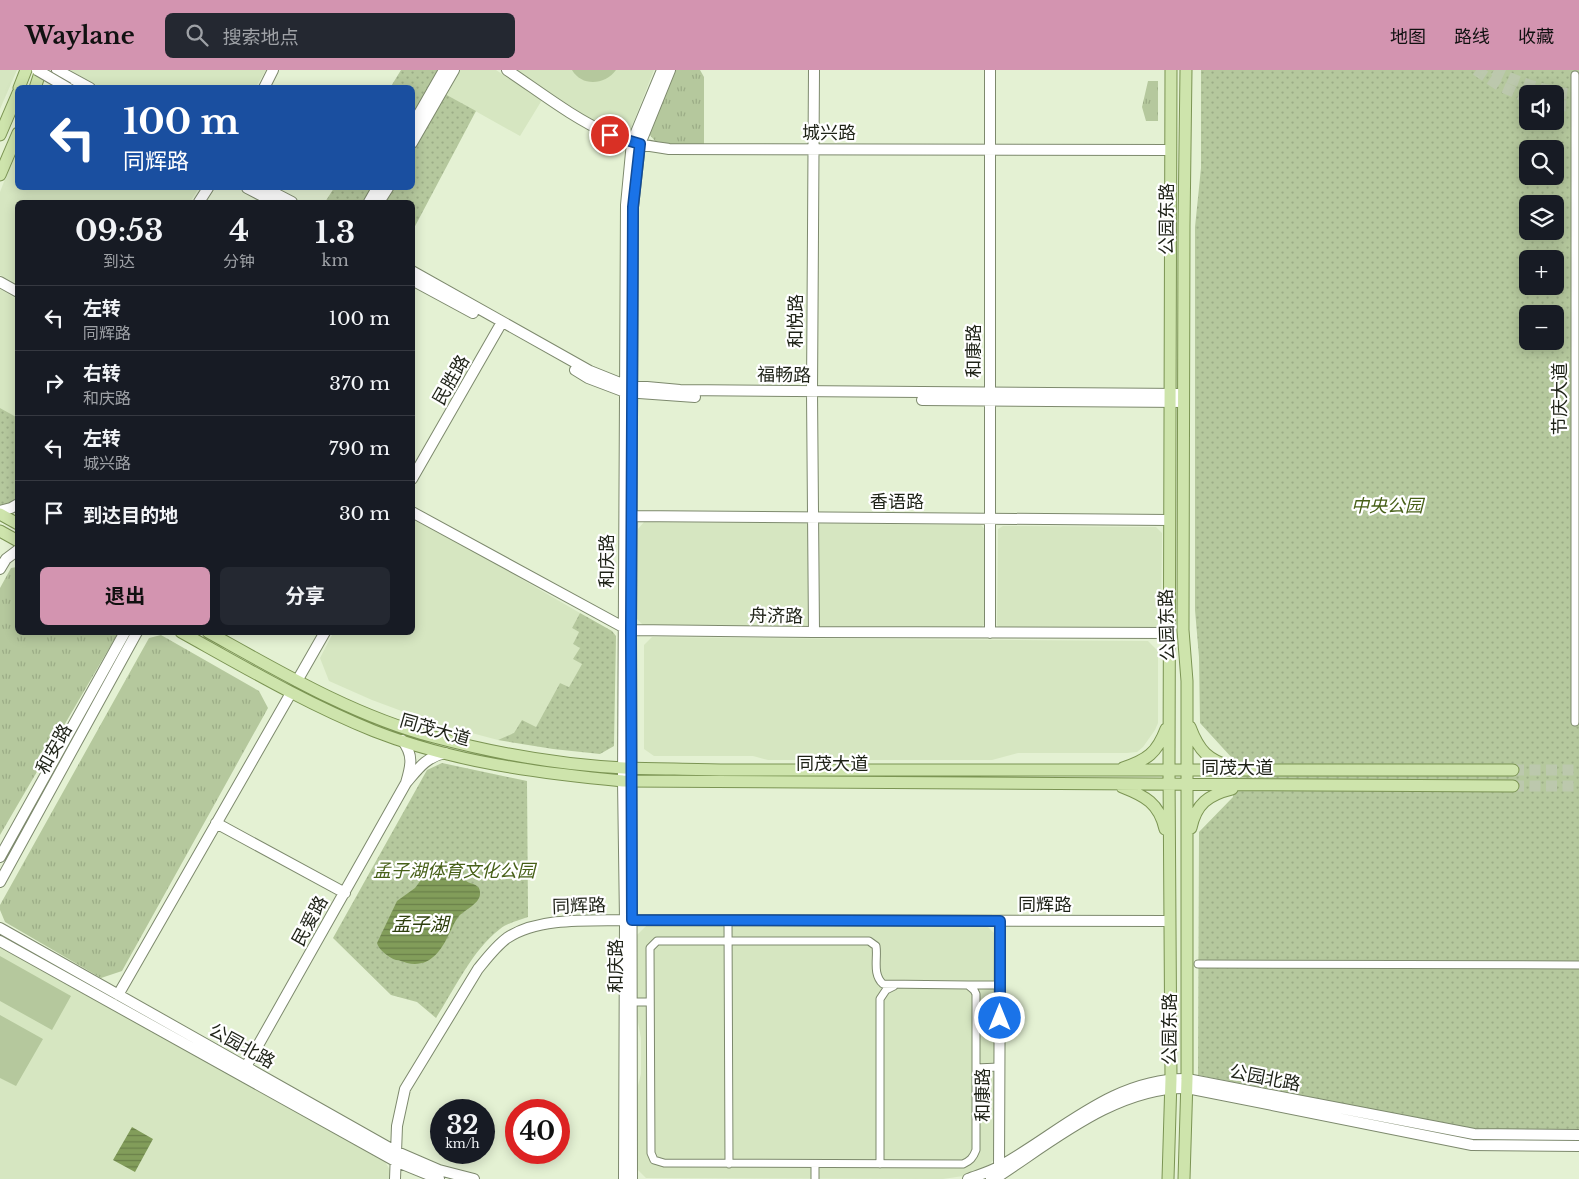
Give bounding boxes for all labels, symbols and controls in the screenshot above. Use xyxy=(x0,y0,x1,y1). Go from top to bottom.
search box xyxy=(165,13,515,58)
text: Waylane xyxy=(25,21,135,50)
icon: search xyxy=(183,21,211,49)
text: 搜索地点 xyxy=(223,26,299,49)
text: 地图 xyxy=(1390,26,1426,48)
text: 路线 xyxy=(1454,26,1490,48)
text: 收藏 xyxy=(1518,26,1554,48)
map controls xyxy=(1519,85,1564,350)
button: sound xyxy=(1519,85,1564,130)
text: 100 m xyxy=(123,100,239,143)
icon: left xyxy=(40,105,105,170)
pin xyxy=(589,114,631,156)
icon: arrive xyxy=(596,121,624,149)
street label: 城兴路 xyxy=(802,122,856,144)
button: search xyxy=(1519,140,1564,185)
text: 同辉路 xyxy=(123,148,189,175)
street label: 公园东路 xyxy=(1156,183,1178,255)
button: layers xyxy=(1519,195,1564,240)
text: 09:53 xyxy=(75,212,163,249)
text: 4 xyxy=(229,212,249,249)
text: 1.3 xyxy=(315,214,355,251)
text: km xyxy=(322,250,349,270)
button: + xyxy=(1519,250,1564,295)
text: 到达 xyxy=(103,251,135,271)
text: 分钟 xyxy=(223,251,255,271)
street label: 和悦路 xyxy=(785,294,807,348)
text: 左转 xyxy=(83,297,121,320)
icon: left xyxy=(40,304,68,332)
button: − xyxy=(1519,305,1564,350)
text: 100 m xyxy=(329,307,390,330)
text: 同辉路 xyxy=(83,323,131,343)
street label: 和康路 xyxy=(963,324,985,378)
street label: 民胜路 xyxy=(428,351,474,409)
text: 右转 xyxy=(83,362,121,385)
street label: 节庆大道 xyxy=(1549,363,1571,435)
street label: 福畅路 xyxy=(757,364,811,386)
icon: right xyxy=(40,369,68,397)
text: 370 m xyxy=(329,372,390,395)
text: 和庆路 xyxy=(83,388,131,408)
text: 左转 xyxy=(83,427,121,450)
icon: left xyxy=(40,434,68,462)
text: 790 m xyxy=(329,437,390,460)
text: 城兴路 xyxy=(83,453,131,473)
street label: 香语路 xyxy=(870,491,924,513)
park label: 中央公园 xyxy=(1351,495,1426,517)
icon: arrive xyxy=(40,499,68,527)
text: 30 m xyxy=(339,502,390,525)
text: 到达目的地 xyxy=(83,504,178,527)
street label: 和庆路 xyxy=(596,534,618,588)
button: 退出 xyxy=(40,567,210,625)
button: 分享 xyxy=(220,567,390,625)
street label: 公园东路 xyxy=(1155,589,1179,661)
street label: 舟济路 xyxy=(749,605,803,627)
street label: 同茂大道 xyxy=(397,710,473,750)
street label: 和安路 xyxy=(31,720,77,778)
street label: 同茂大道 xyxy=(796,753,868,775)
street label: 同茂大道 xyxy=(1201,757,1273,779)
park label: 孟子湖体育文化公园 xyxy=(373,860,538,882)
street label: 民爱路 xyxy=(287,892,333,950)
street label: 同辉路 xyxy=(552,894,606,918)
street label: 同辉路 xyxy=(1018,894,1072,916)
water label: 孟子湖 xyxy=(391,913,451,936)
street label: 和庆路 xyxy=(605,939,627,993)
position arrow xyxy=(973,991,1025,1043)
street label: 公园东路 xyxy=(1159,993,1181,1065)
street label: 公园北路 xyxy=(205,1019,279,1073)
street label: 公园北路 xyxy=(1228,1060,1302,1096)
street label: 和康路 xyxy=(972,1068,994,1122)
speed limit sign: 40 xyxy=(505,1099,570,1164)
text: 32 xyxy=(446,1110,479,1141)
text: km/h xyxy=(445,1136,480,1151)

